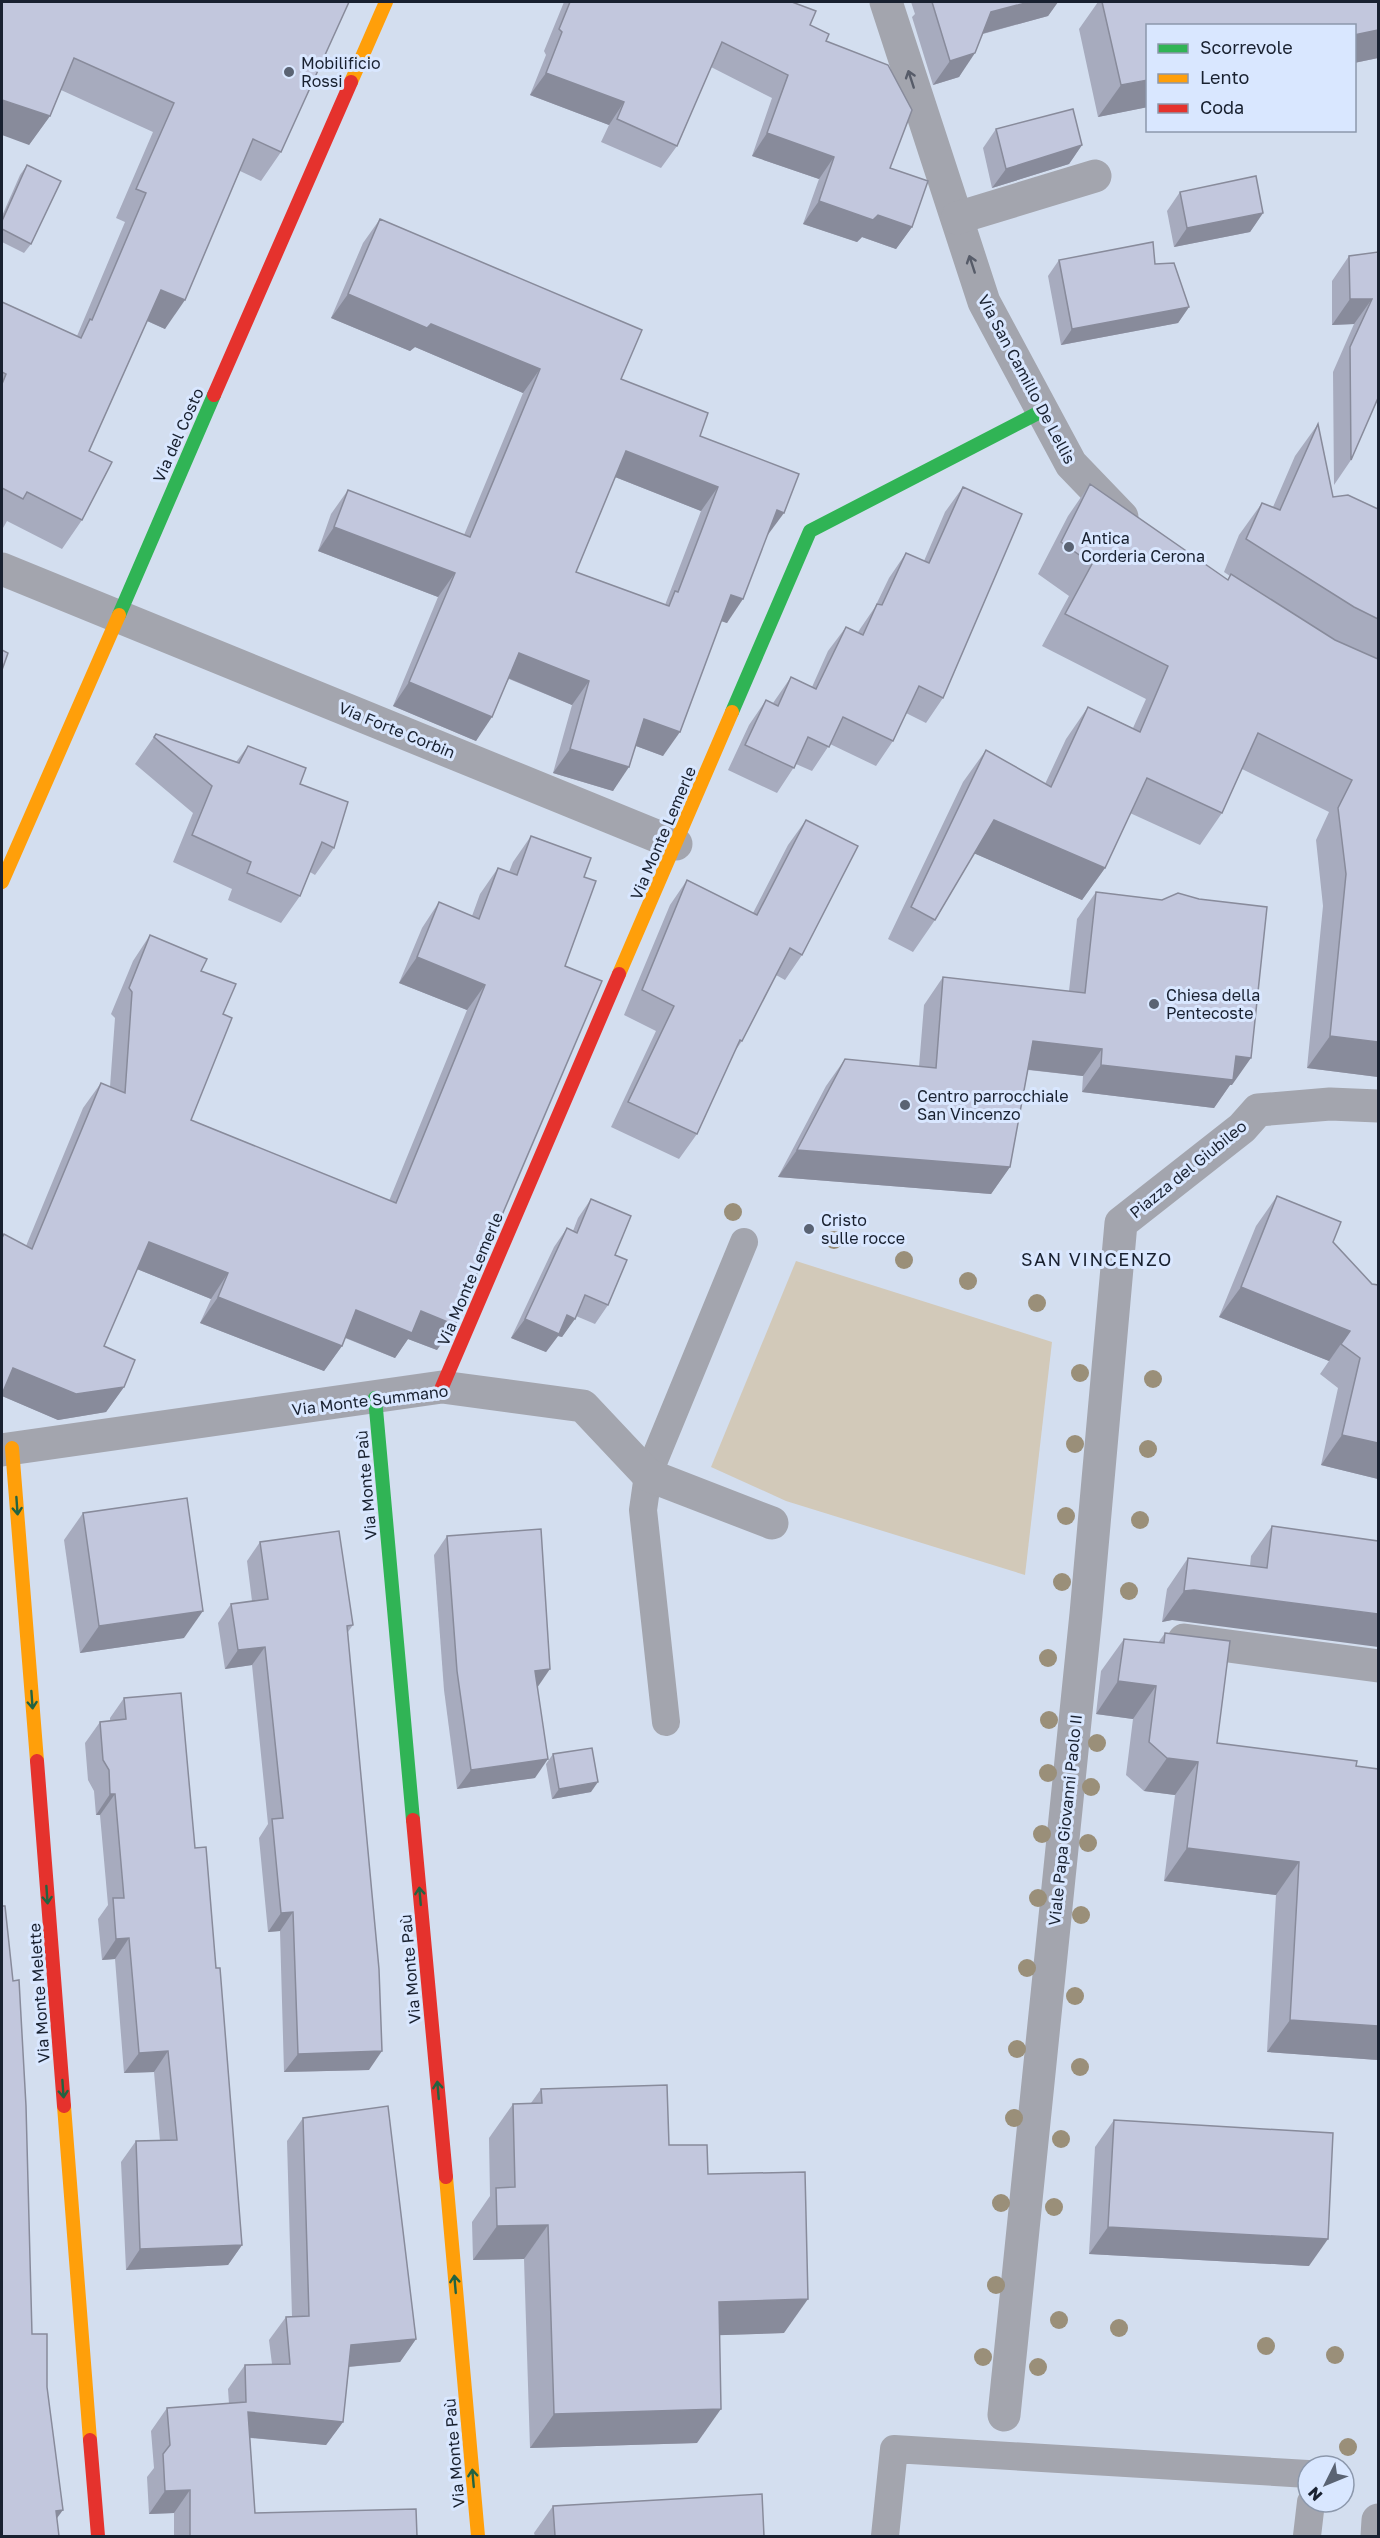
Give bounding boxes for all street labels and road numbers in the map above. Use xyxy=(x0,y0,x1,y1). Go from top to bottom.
street label: Via San Camillo De Lellis xyxy=(974,291,1080,467)
street label: Via del Costo xyxy=(148,385,208,485)
street label: Via Forte Corbin xyxy=(336,698,458,762)
street label: Via Monte Lemerle xyxy=(626,763,700,903)
street label: Piazza del Giubileo xyxy=(1125,1116,1251,1222)
street label: Via Monte Lemerle xyxy=(433,1209,507,1349)
street label: Via Monte Summano xyxy=(291,1380,449,1420)
street label: Via Monte Paù xyxy=(351,1429,381,1541)
street label: Viale Papa Giovanni Paolo II xyxy=(1044,1713,1086,1927)
street label: Via Monte Paù xyxy=(395,1913,425,2025)
street label: Via Monte Melette xyxy=(24,1922,54,2064)
street label: Via Monte Paù xyxy=(439,2397,469,2509)

